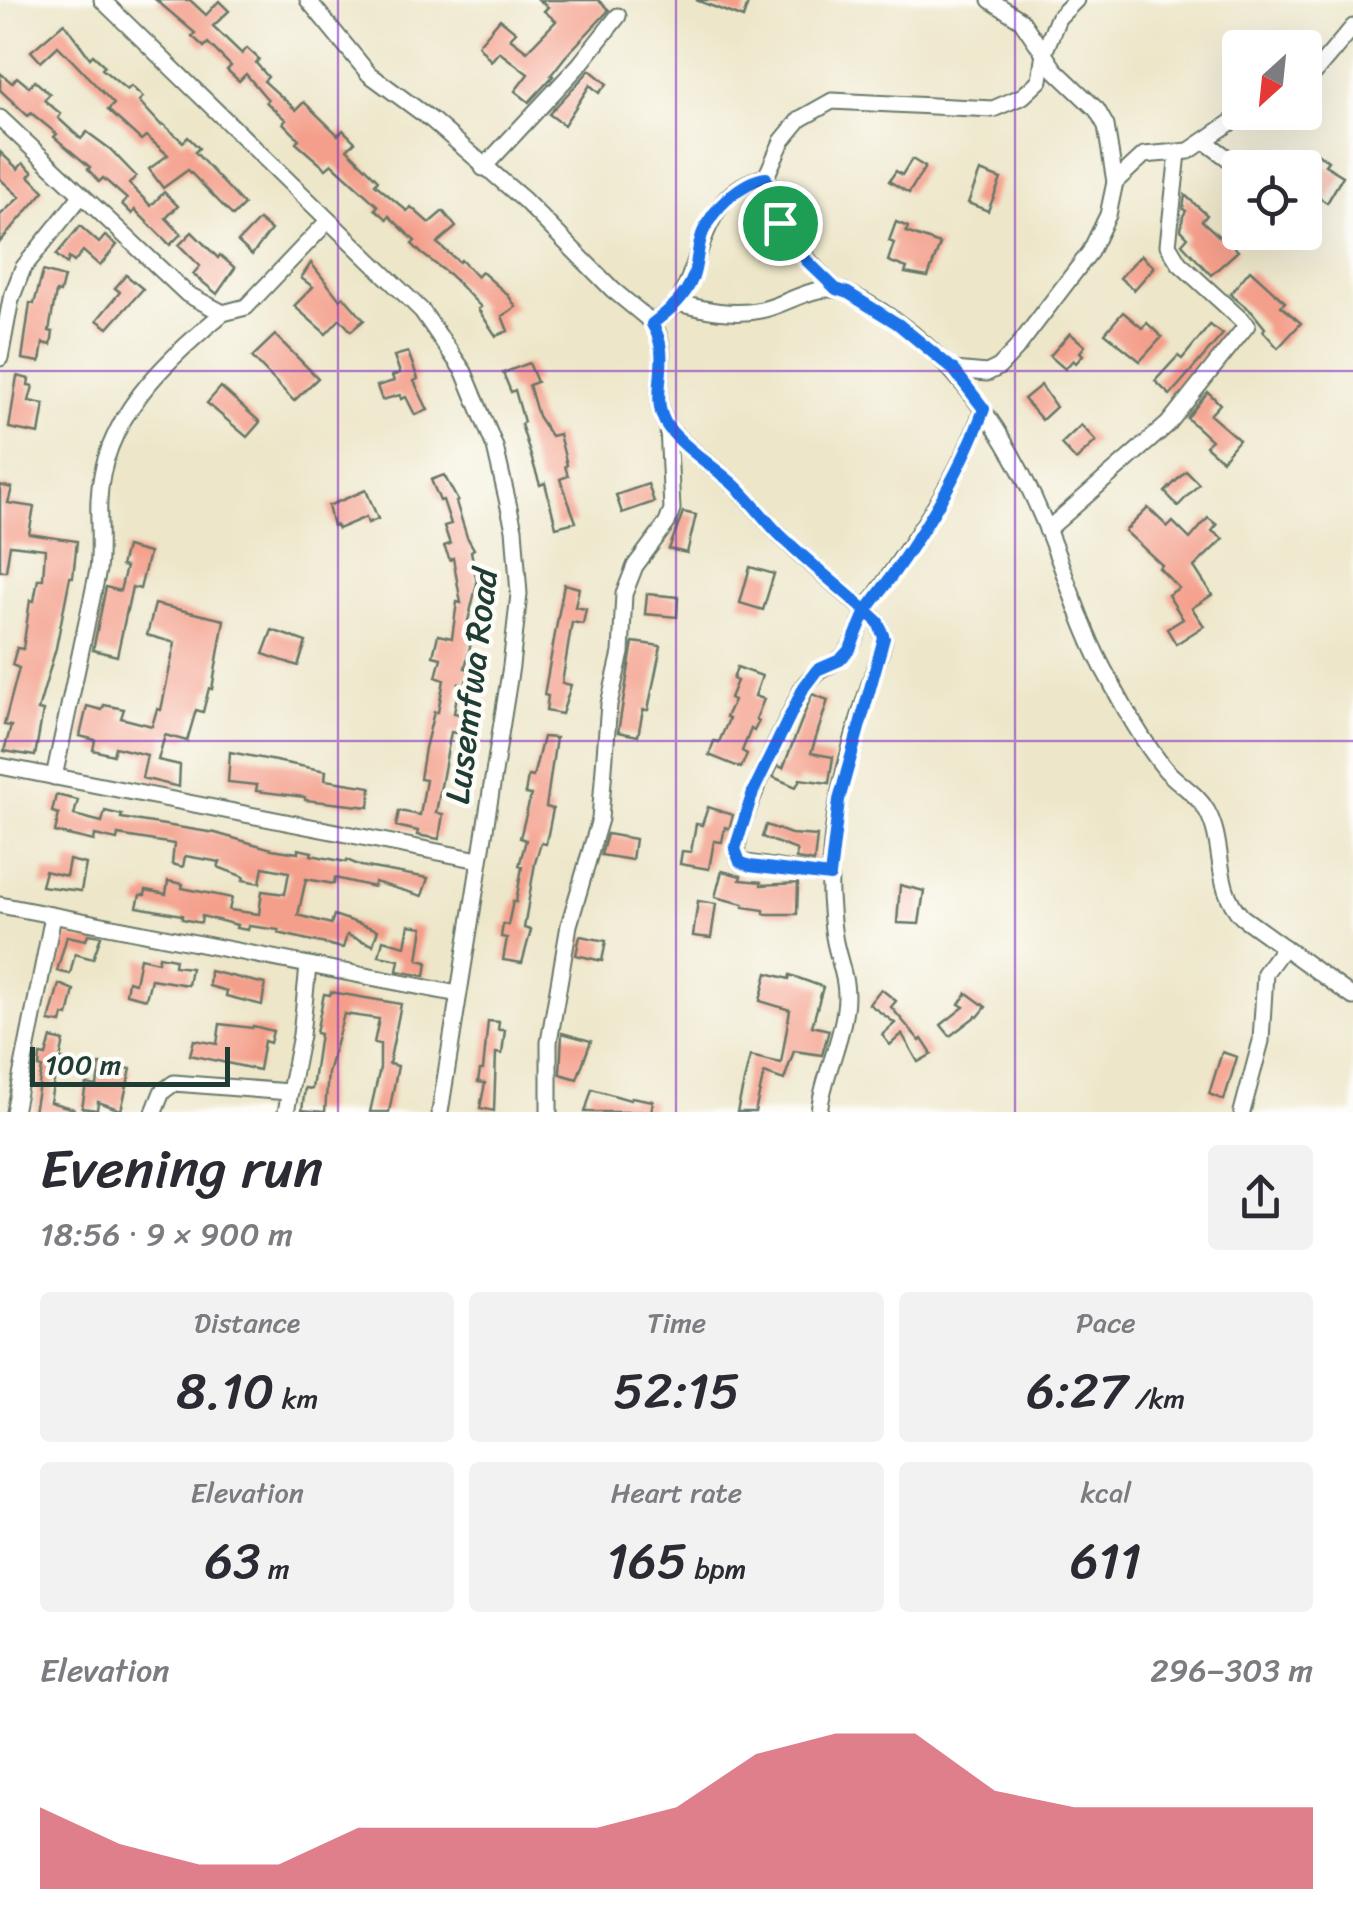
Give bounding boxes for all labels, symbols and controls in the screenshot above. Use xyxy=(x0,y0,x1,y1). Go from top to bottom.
north arrow xyxy=(1222,30,1322,130)
map controls xyxy=(1222,30,1322,250)
button: locate xyxy=(1222,150,1322,250)
pin xyxy=(738,181,823,266)
icon: arrive xyxy=(753,196,808,251)
street label: Lusemfwa Road xyxy=(426,562,517,807)
text: 100 m xyxy=(45,1040,121,1089)
scale bar xyxy=(30,1042,230,1086)
text: Evening run xyxy=(40,1120,323,1217)
button: share xyxy=(1208,1145,1313,1250)
text: 18:56 · 9 × 900 m xyxy=(40,1206,293,1263)
text: Distance xyxy=(194,1298,300,1347)
text: Time xyxy=(647,1298,706,1347)
text: Pace xyxy=(1076,1298,1136,1347)
text: 8.10 xyxy=(176,1347,274,1436)
text: 52:15 xyxy=(613,1347,740,1436)
text: 6:27 xyxy=(1027,1347,1128,1436)
text: km xyxy=(274,1374,318,1423)
text: /km xyxy=(1128,1374,1185,1423)
text: Elevation xyxy=(191,1468,304,1517)
text: Heart rate xyxy=(611,1468,742,1517)
text: kcal xyxy=(1080,1468,1131,1517)
text: 63 xyxy=(205,1517,261,1606)
text: 165 xyxy=(607,1517,687,1606)
text: 611 xyxy=(1070,1517,1141,1606)
text: m xyxy=(261,1544,289,1593)
text: bpm xyxy=(687,1544,746,1593)
text: Elevation xyxy=(40,1642,170,1699)
text: 296–303 m xyxy=(1150,1642,1313,1699)

